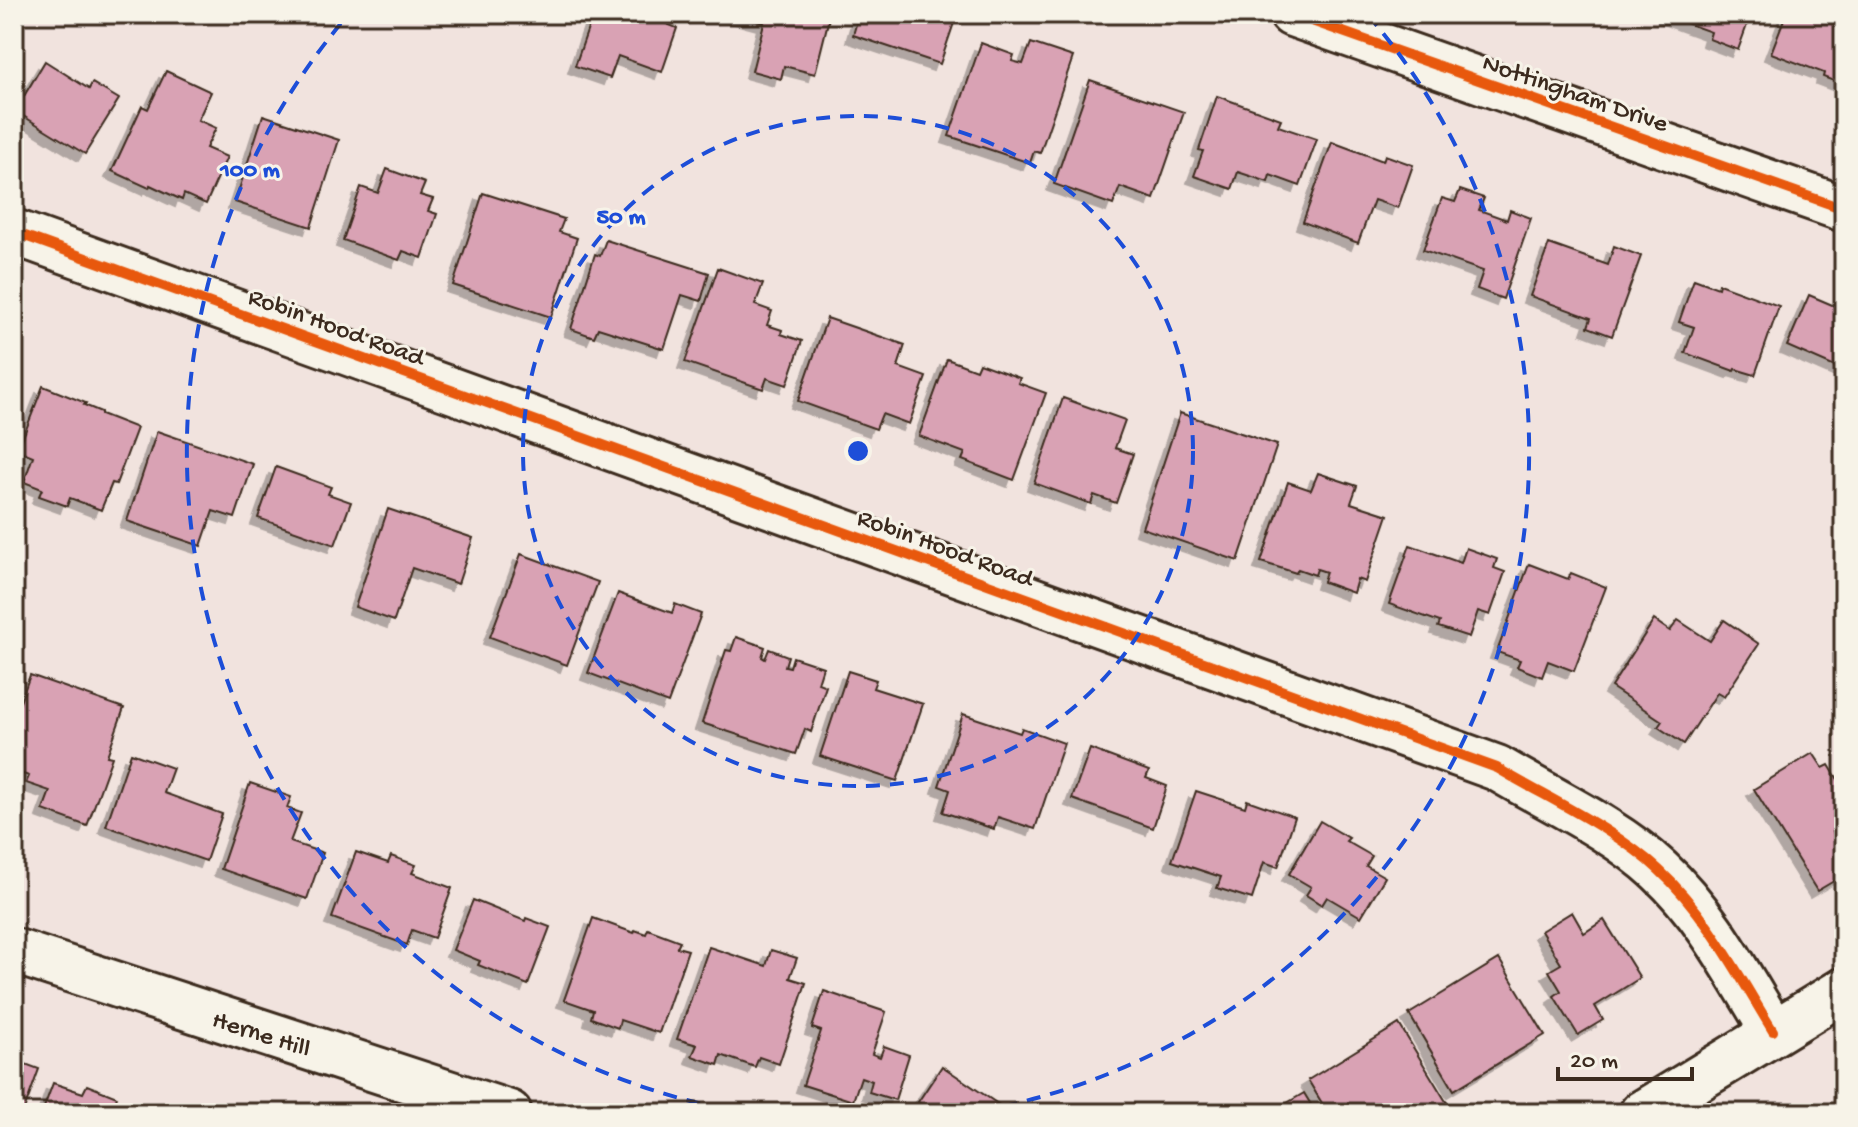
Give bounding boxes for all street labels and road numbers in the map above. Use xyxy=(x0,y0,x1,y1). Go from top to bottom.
street label: Nottingham Drive xyxy=(1478,49,1672,142)
street label: Robin Hood Road xyxy=(243,283,429,376)
street label: Robin Hood Road xyxy=(852,504,1038,597)
street label: Herne Hill xyxy=(208,1006,314,1067)

